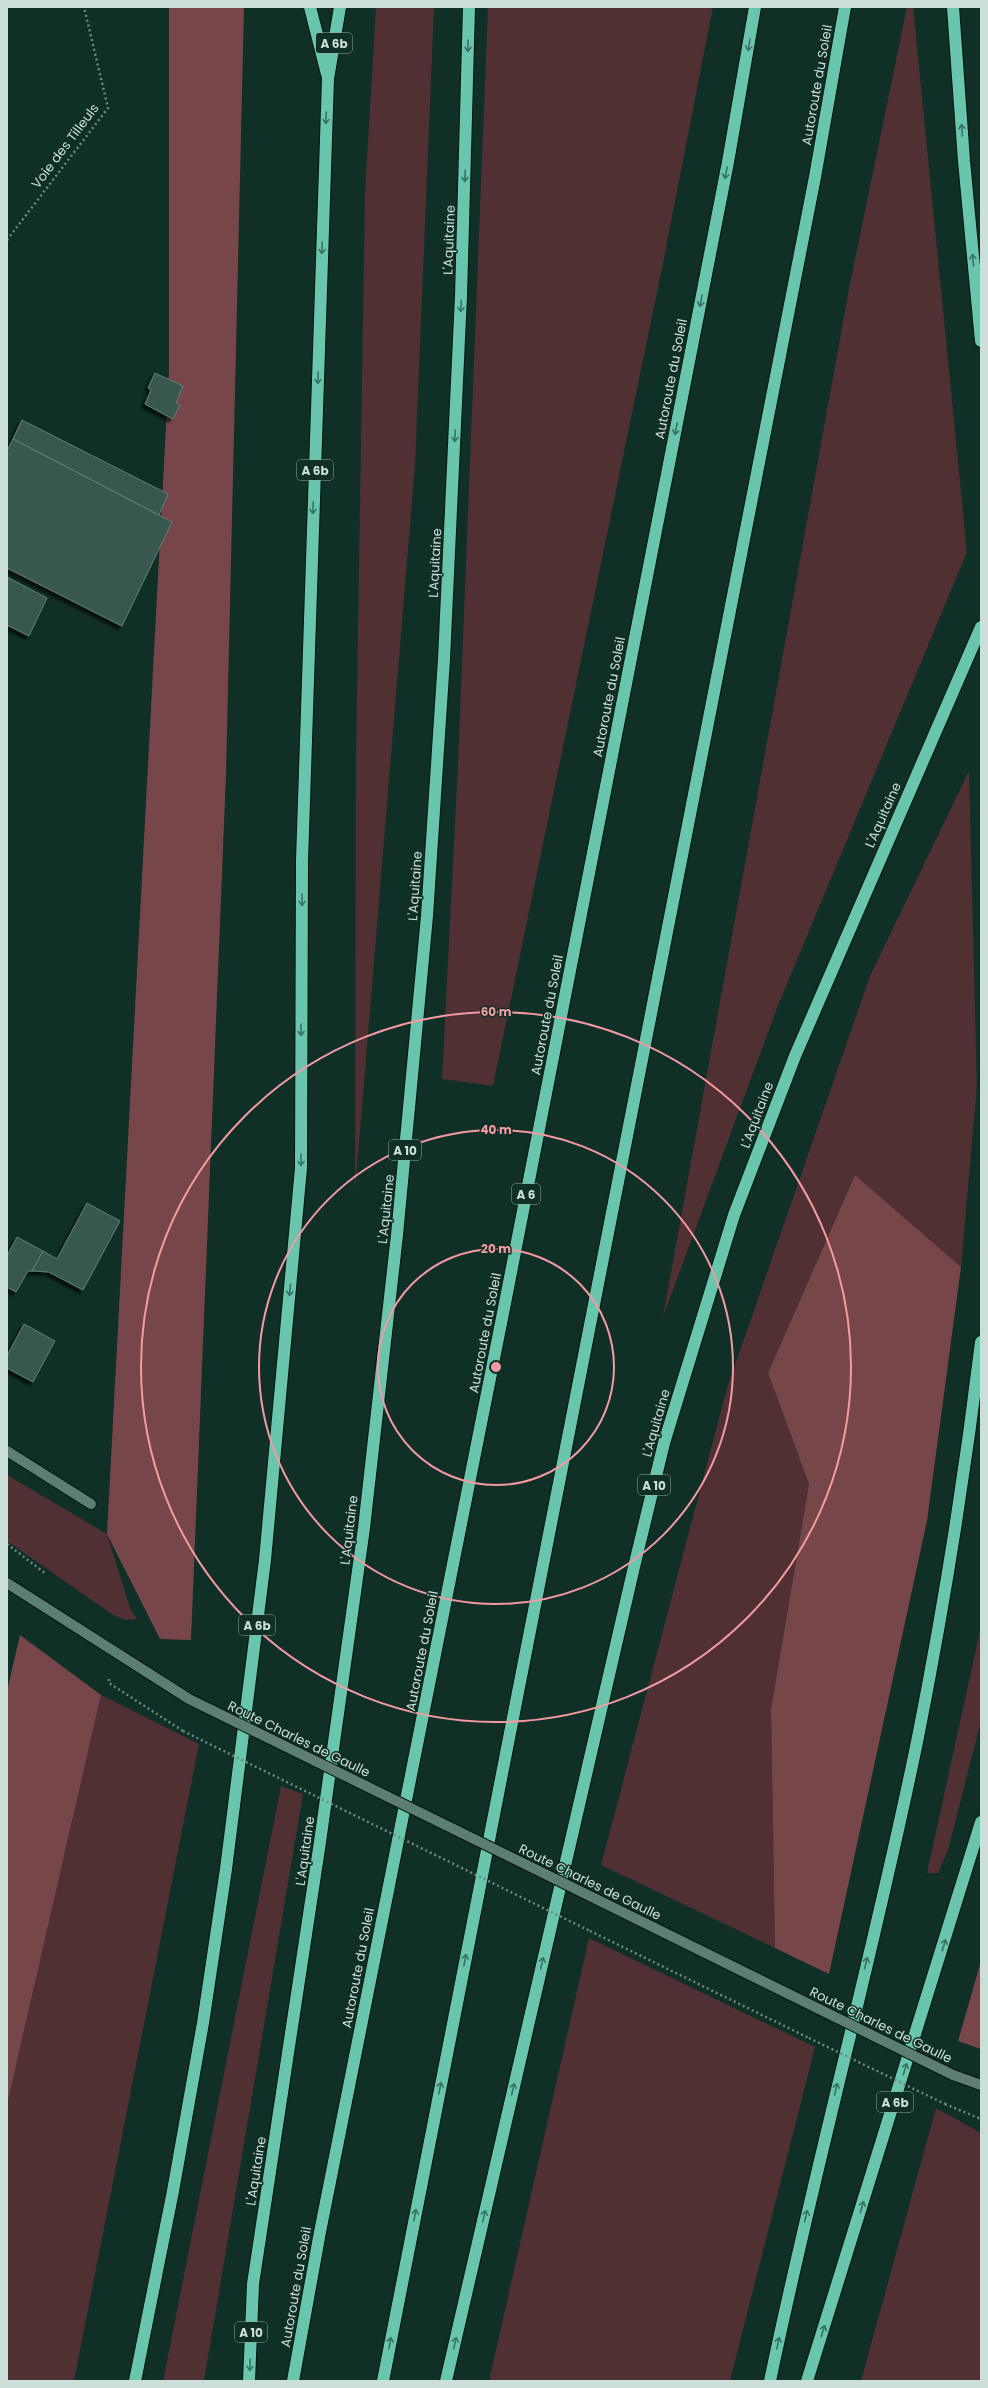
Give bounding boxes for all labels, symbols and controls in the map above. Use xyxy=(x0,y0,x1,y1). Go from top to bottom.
street label: Autoroute du Soleil xyxy=(797,23,837,147)
road number: A 6b xyxy=(316,33,352,53)
one-way arrow xyxy=(464,39,472,52)
one-way arrow xyxy=(744,39,752,52)
street label: Voie des Tilleuls xyxy=(27,99,103,192)
one-way arrow xyxy=(323,111,330,124)
one-way arrow xyxy=(958,124,965,137)
one-way arrow xyxy=(721,166,729,179)
one-way arrow xyxy=(461,169,468,182)
street label: L'Aquitaine xyxy=(438,205,460,275)
one-way arrow xyxy=(318,241,326,254)
one-way arrow xyxy=(970,254,977,267)
one-way arrow xyxy=(696,294,704,307)
one-way arrow xyxy=(457,299,464,312)
street label: Autoroute du Soleil xyxy=(650,317,692,441)
one-way arrow xyxy=(314,371,322,384)
one-way arrow xyxy=(671,422,679,435)
one-way arrow xyxy=(451,429,458,442)
road number: A 6b xyxy=(297,460,333,480)
one-way arrow xyxy=(310,501,317,514)
street label: L'Aquitaine xyxy=(424,528,446,598)
street label: Autoroute du Soleil xyxy=(588,635,630,759)
street label: L'Aquitaine xyxy=(860,779,906,851)
street label: L'Aquitaine xyxy=(403,850,427,922)
one-way arrow xyxy=(298,893,306,906)
street label: Autoroute du Soleil xyxy=(526,953,568,1077)
text: 60 m xyxy=(481,1003,512,1020)
one-way arrow xyxy=(297,1023,305,1036)
street label: L'Aquitaine xyxy=(736,1079,778,1151)
text: 40 m xyxy=(480,1121,512,1138)
road number: A 10 xyxy=(389,1140,421,1160)
one-way arrow xyxy=(297,1153,305,1166)
street label: L'Aquitaine xyxy=(373,1173,399,1245)
road number: A 6 xyxy=(512,1184,540,1204)
text: 20 m xyxy=(481,1240,511,1257)
street label: Autoroute du Soleil xyxy=(464,1271,506,1395)
one-way arrow xyxy=(286,1283,294,1296)
centre of rings xyxy=(489,1360,503,1374)
street label: L'Aquitaine xyxy=(637,1387,675,1459)
road number: A 10 xyxy=(638,1475,670,1495)
street label: L'Aquitaine xyxy=(335,1494,363,1566)
street label: Autoroute du Soleil xyxy=(401,1589,443,1713)
road number: A 6b xyxy=(239,1615,275,1635)
street label: Route Charles de Gaulle xyxy=(225,1696,373,1782)
street label: L'Aquitaine xyxy=(291,1815,319,1887)
street label: Route Charles de Gaulle xyxy=(516,1839,664,1925)
street label: Autoroute du Soleil xyxy=(337,1906,379,2030)
one-way arrow xyxy=(941,1939,948,1952)
one-way arrow xyxy=(462,1954,470,1967)
one-way arrow xyxy=(538,1957,546,1970)
one-way arrow xyxy=(863,1957,871,1970)
street label: Route Charles de Gaulle xyxy=(807,1982,955,2068)
one-way arrow xyxy=(902,2063,909,2076)
one-way arrow xyxy=(437,2081,445,2094)
one-way arrow xyxy=(509,2083,517,2096)
one-way arrow xyxy=(833,2083,841,2096)
road number: A 6b xyxy=(877,2092,913,2112)
street label: L'Aquitaine xyxy=(241,2135,271,2207)
one-way arrow xyxy=(859,2200,866,2213)
one-way arrow xyxy=(412,2209,420,2222)
one-way arrow xyxy=(480,2210,488,2223)
one-way arrow xyxy=(803,2210,811,2223)
street label: Autoroute du Soleil xyxy=(276,2225,316,2349)
road number: A 10 xyxy=(235,2322,267,2342)
one-way arrow xyxy=(820,2324,827,2337)
one-way arrow xyxy=(387,2337,395,2350)
one-way arrow xyxy=(452,2337,460,2350)
one-way arrow xyxy=(775,2337,783,2350)
one-way arrow xyxy=(246,2358,254,2371)

